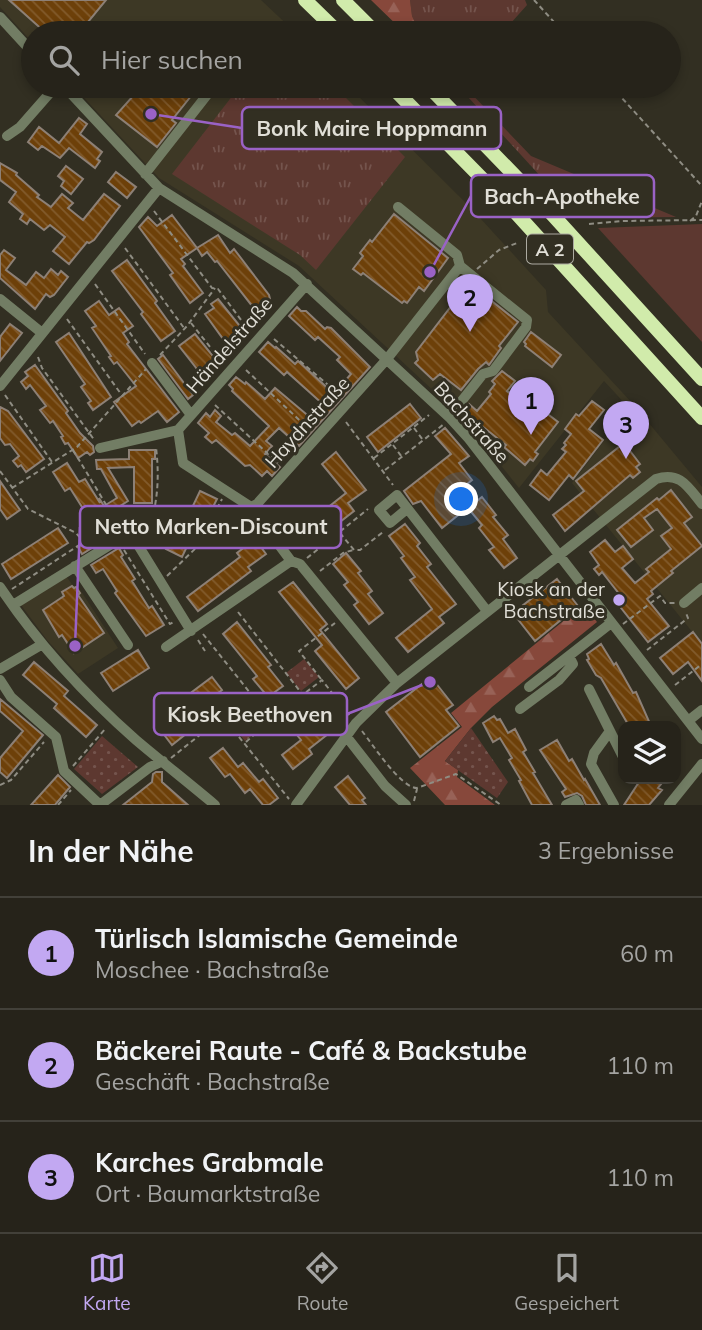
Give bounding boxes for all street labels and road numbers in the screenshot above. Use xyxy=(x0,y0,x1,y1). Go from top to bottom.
road number: A 2 xyxy=(527,234,573,264)
street label: Händelstraße xyxy=(181,292,277,398)
street label: Haydnstraße xyxy=(260,371,354,473)
street label: Bachstraße xyxy=(429,376,515,468)

